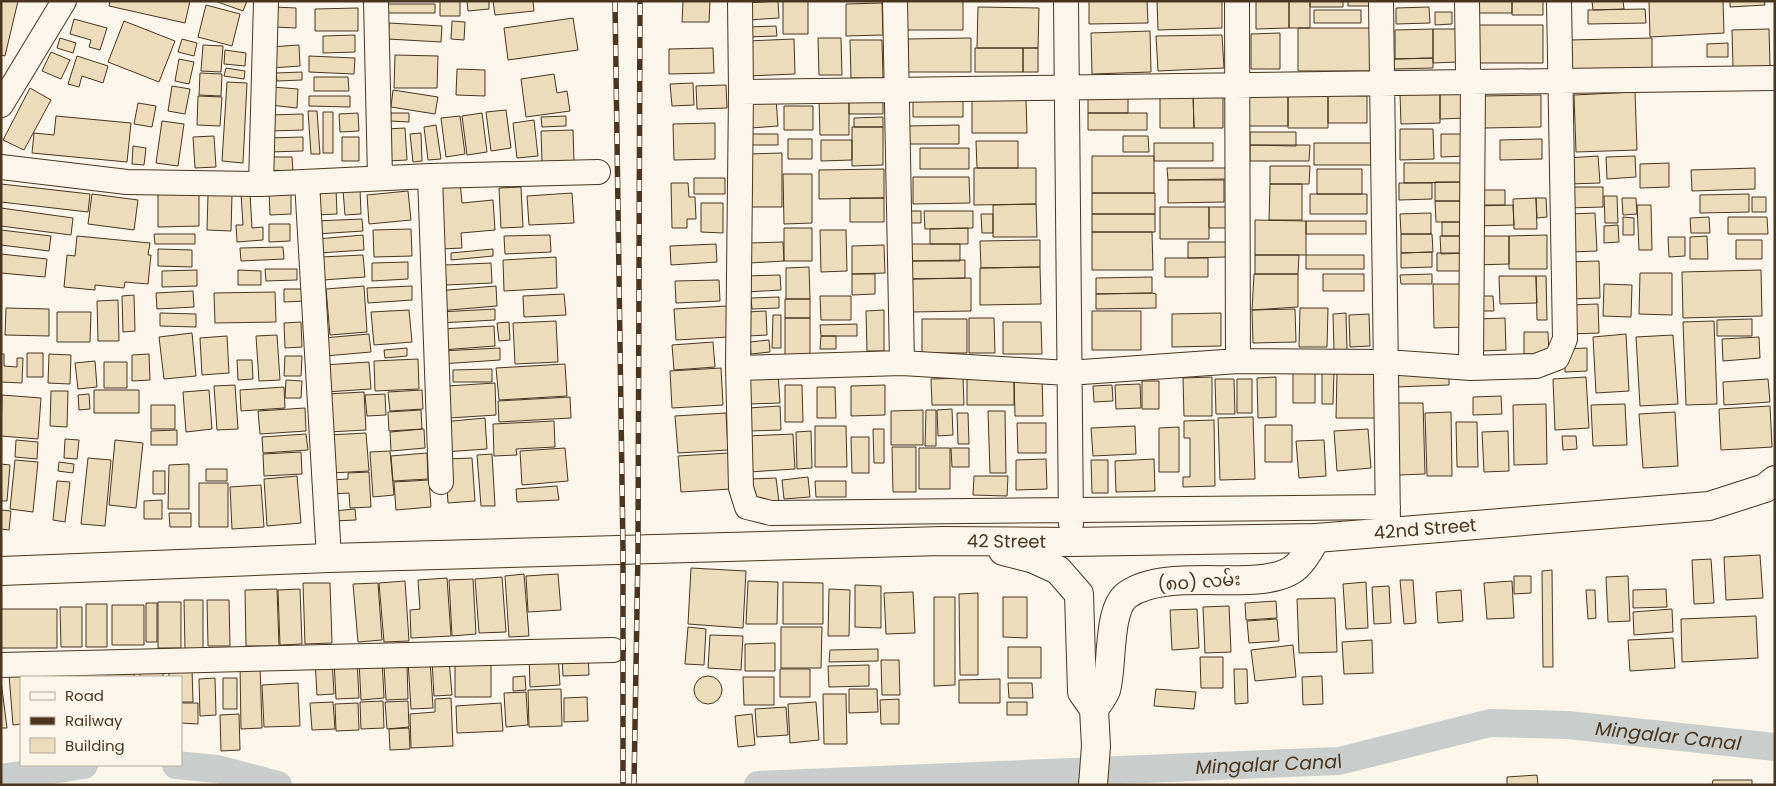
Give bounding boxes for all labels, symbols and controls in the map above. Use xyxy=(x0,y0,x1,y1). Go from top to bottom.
street label: 42nd Street xyxy=(1373,512,1477,545)
street label: 42 Street xyxy=(967,528,1046,554)
street label: (၈၀) လမ်း xyxy=(1157,566,1241,597)
legend xyxy=(20,676,182,766)
text: Road xyxy=(65,685,104,706)
text: Railway xyxy=(65,710,123,731)
water label: Mingalar Canal xyxy=(1594,715,1743,757)
text: Building xyxy=(65,735,125,756)
water label: Mingalar Canal xyxy=(1195,748,1345,781)

